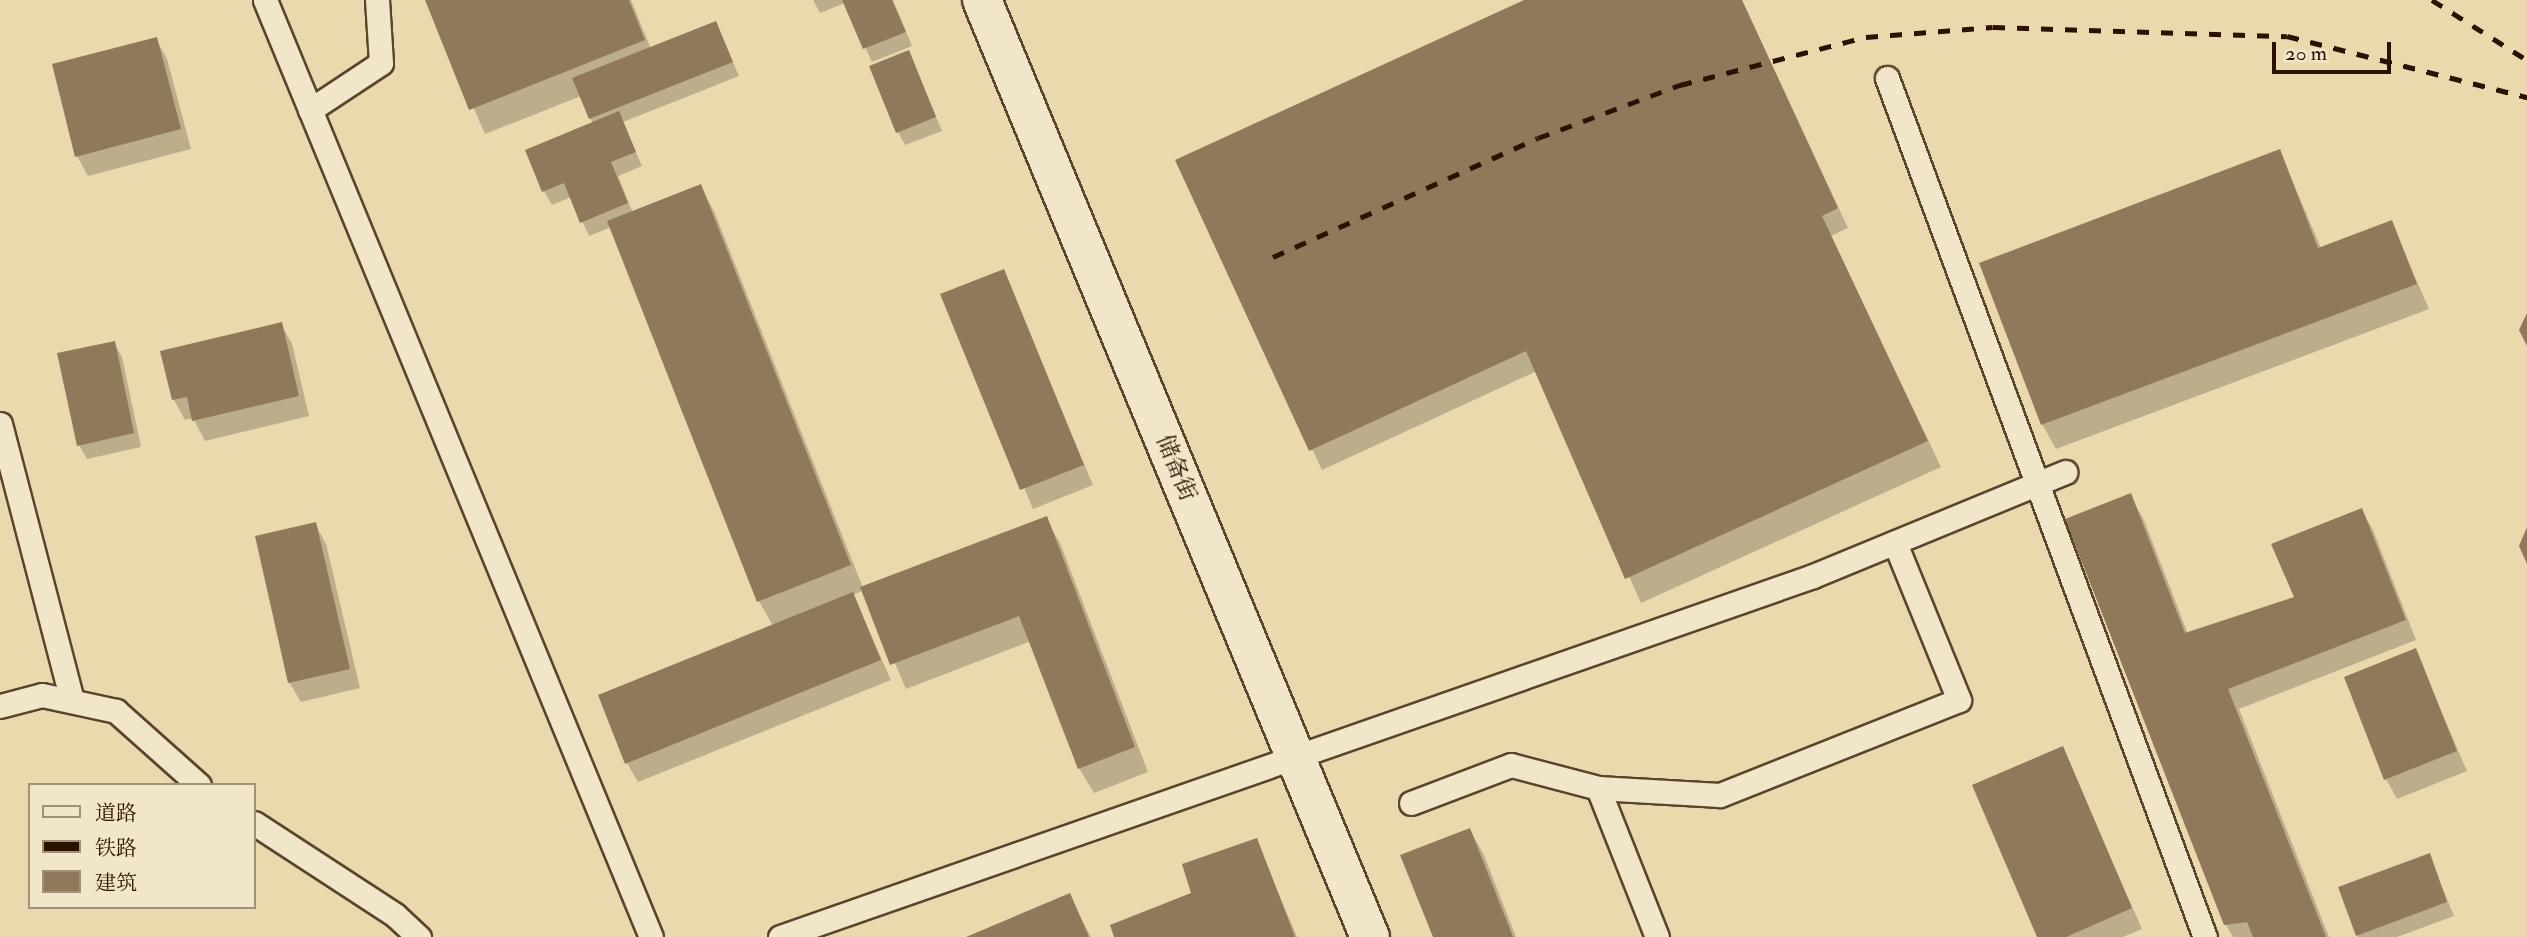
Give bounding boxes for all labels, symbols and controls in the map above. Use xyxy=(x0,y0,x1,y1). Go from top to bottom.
scale bar xyxy=(2275,28,2394,72)
text: 20 m xyxy=(2285,40,2327,67)
street label: 储备街 xyxy=(1150,431,1202,505)
legend xyxy=(28,783,256,909)
text: 道路 xyxy=(95,800,137,827)
text: 铁路 xyxy=(95,835,137,862)
text: 建筑 xyxy=(95,870,137,897)

